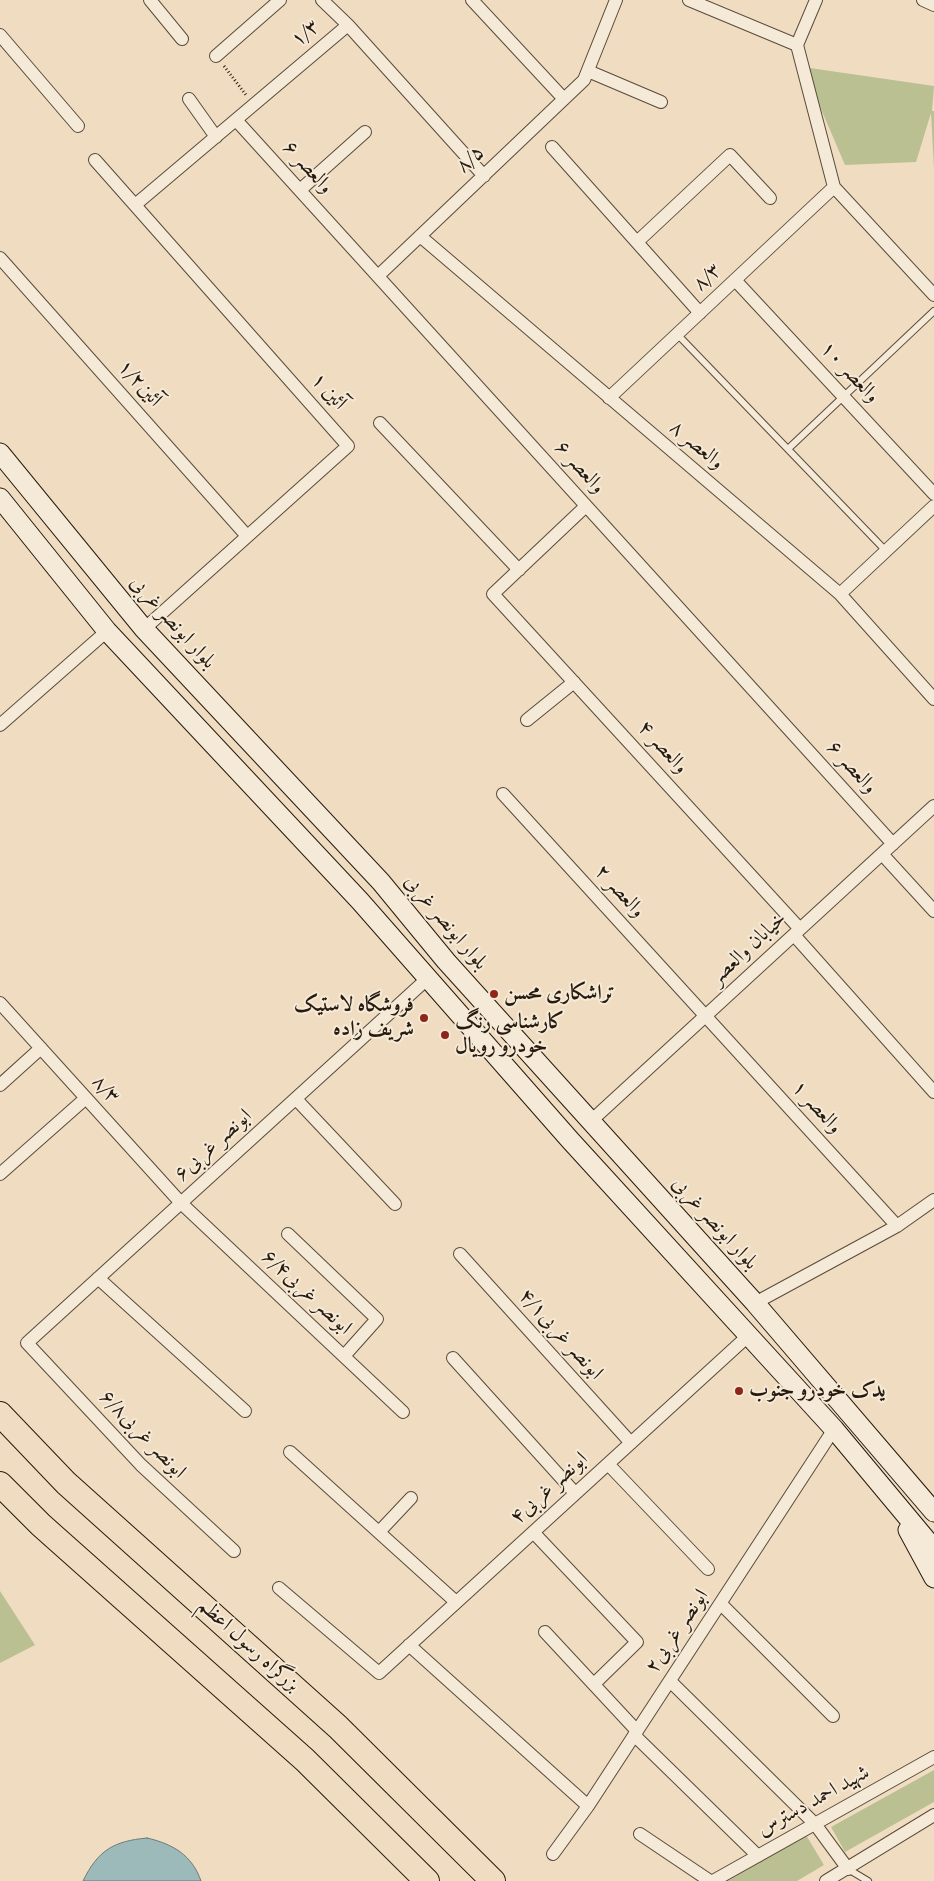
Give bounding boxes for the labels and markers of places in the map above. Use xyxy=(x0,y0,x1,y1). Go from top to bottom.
place label: تراشکاری محسن xyxy=(504,981,615,1007)
marker: تراشکاری محسن xyxy=(488,988,500,1000)
place label: فروشگاه لاستیک شریف زاده xyxy=(294,993,414,1043)
place label: کارشناسی رنگ خودرو رویال xyxy=(455,1010,565,1060)
marker: فروشگاه لاستیک شریف زاده xyxy=(418,1012,430,1024)
marker: کارشناسی رنگ خودرو رویال xyxy=(439,1029,451,1041)
place label: یدک خودرو جنوب xyxy=(749,1378,885,1404)
marker: یدک خودرو جنوب xyxy=(733,1385,745,1397)

